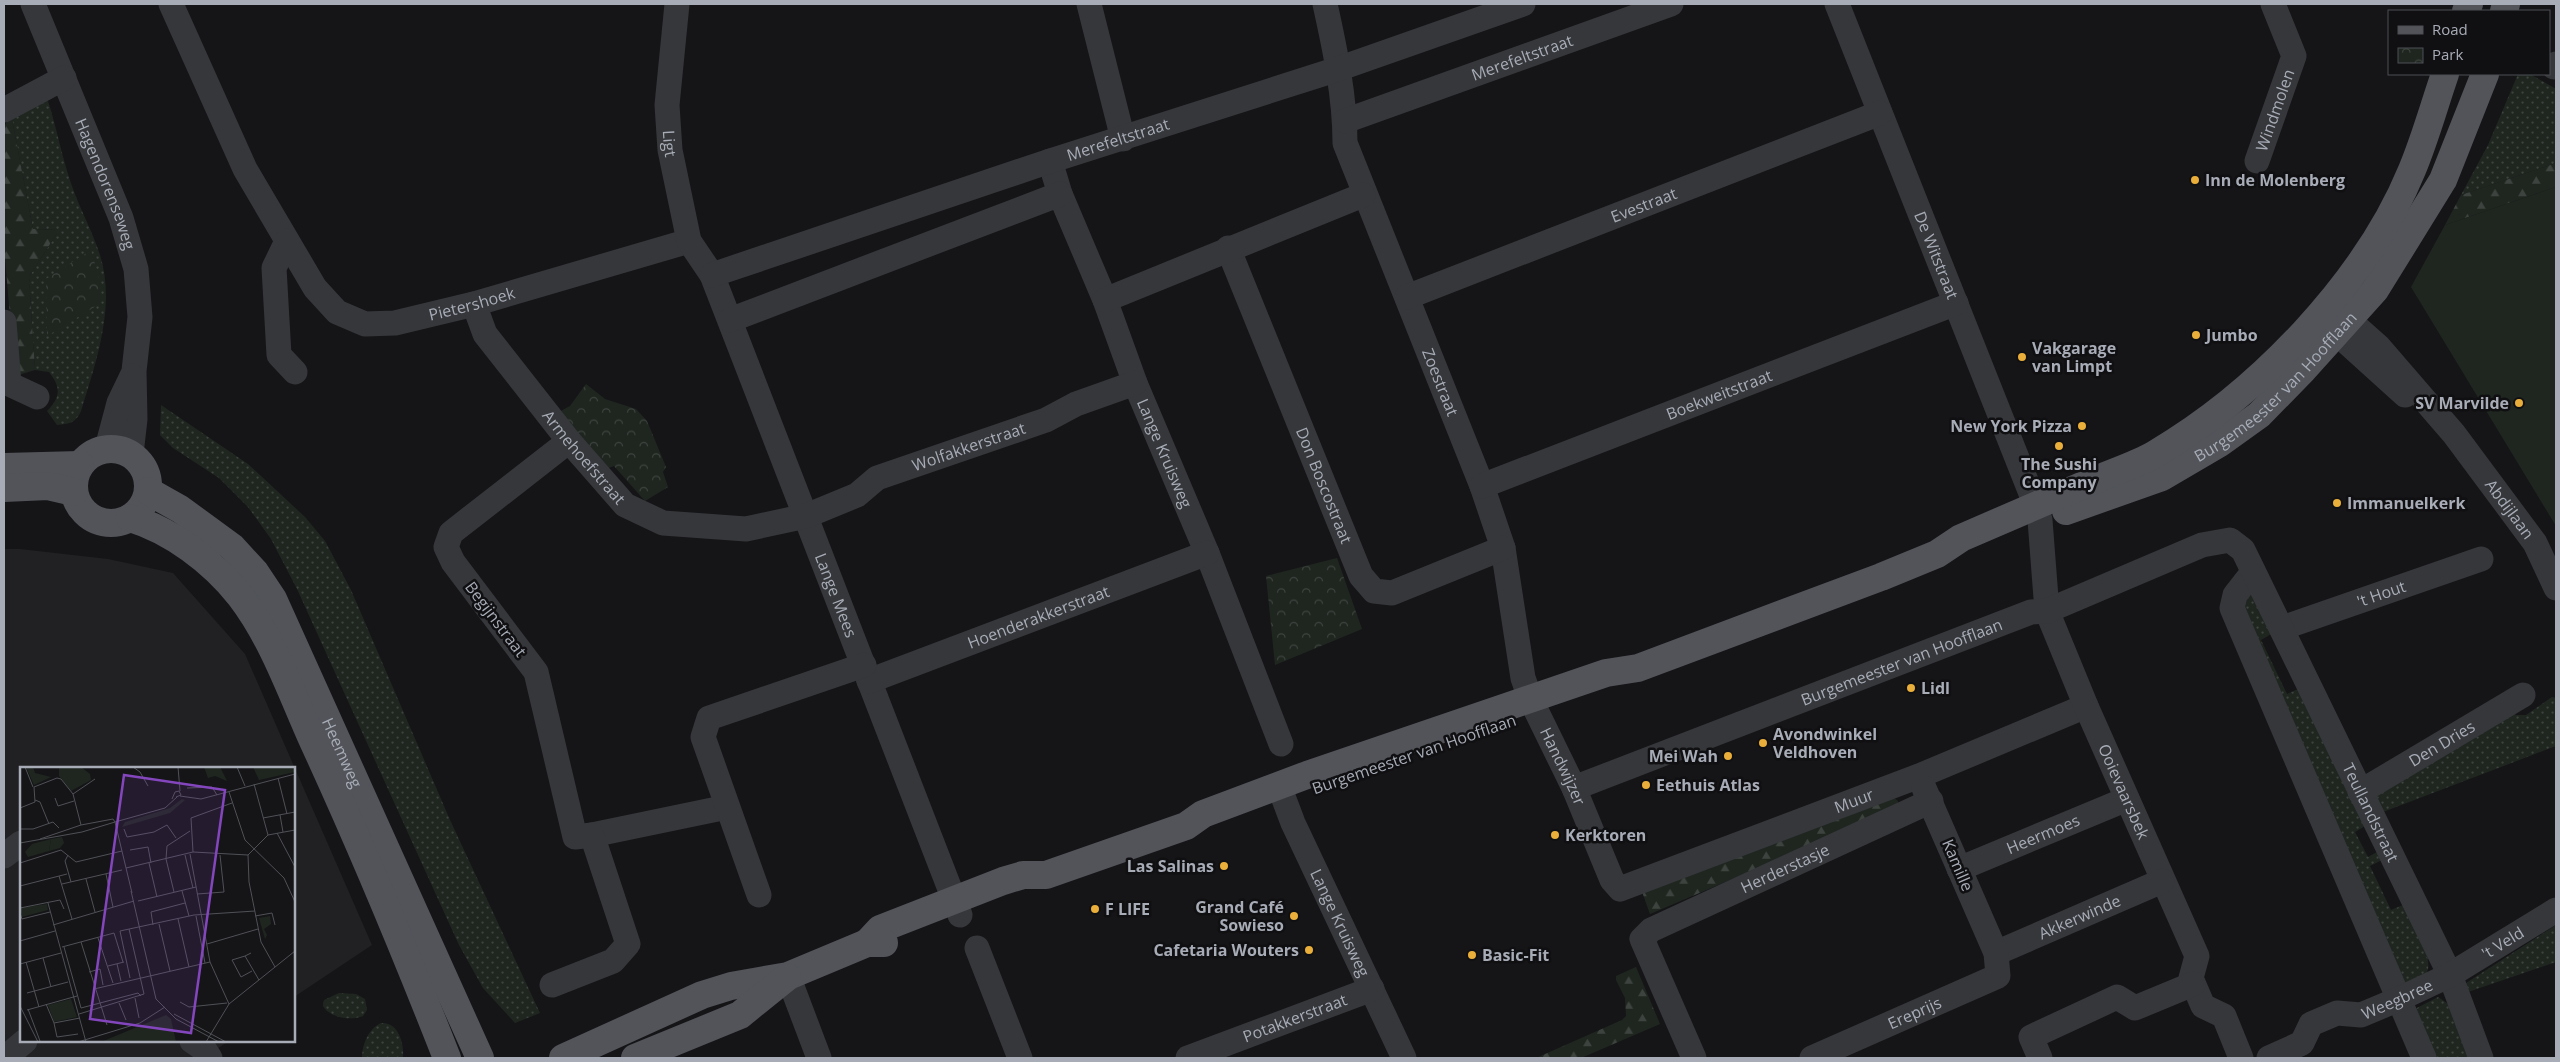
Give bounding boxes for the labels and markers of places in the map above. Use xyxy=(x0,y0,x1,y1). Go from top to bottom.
place label: Inn de Molenberg xyxy=(2205,169,2345,191)
marker: Inn de Molenberg xyxy=(2189,174,2201,186)
place label: Jumbo xyxy=(2204,324,2258,346)
marker: Jumbo xyxy=(2190,329,2202,341)
place label: Vakgarage van Limpt xyxy=(2032,337,2116,377)
marker: Vakgarage van Limpt xyxy=(2016,351,2028,363)
place label: SV Marvilde xyxy=(2415,392,2509,414)
marker: SV Marvilde xyxy=(2513,397,2525,409)
place label: New York Pizza xyxy=(1950,415,2072,437)
marker: New York Pizza xyxy=(2076,420,2088,432)
marker: The Sushi Company xyxy=(2053,440,2065,452)
place label: The Sushi Company xyxy=(2021,453,2098,493)
place label: Immanuelkerk xyxy=(2347,492,2465,514)
marker: Immanuelkerk xyxy=(2331,497,2343,509)
place label: Lidl xyxy=(1921,677,1950,699)
marker: Lidl xyxy=(1905,682,1917,694)
place label: Avondwinkel Veldhoven xyxy=(1773,723,1877,763)
marker: Avondwinkel Veldhoven xyxy=(1757,737,1769,749)
place label: Mei Wah xyxy=(1649,745,1718,767)
marker: Mei Wah xyxy=(1722,750,1734,762)
place label: Eethuis Atlas xyxy=(1656,774,1760,796)
marker: Eethuis Atlas xyxy=(1640,779,1652,791)
place label: Kerktoren xyxy=(1565,824,1646,846)
marker: Kerktoren xyxy=(1549,829,1561,841)
place label: Las Salinas xyxy=(1127,855,1214,877)
marker: Las Salinas xyxy=(1218,860,1230,872)
place label: Grand Café Sowieso xyxy=(1195,896,1284,936)
place label: F LIFE xyxy=(1105,898,1150,920)
marker: F LIFE xyxy=(1089,903,1101,915)
marker: Grand Café Sowieso xyxy=(1288,910,1300,922)
place label: Cafetaria Wouters xyxy=(1153,939,1299,961)
marker: Cafetaria Wouters xyxy=(1303,944,1315,956)
place label: Basic-Fit xyxy=(1482,944,1549,966)
marker: Basic-Fit xyxy=(1466,949,1478,961)

